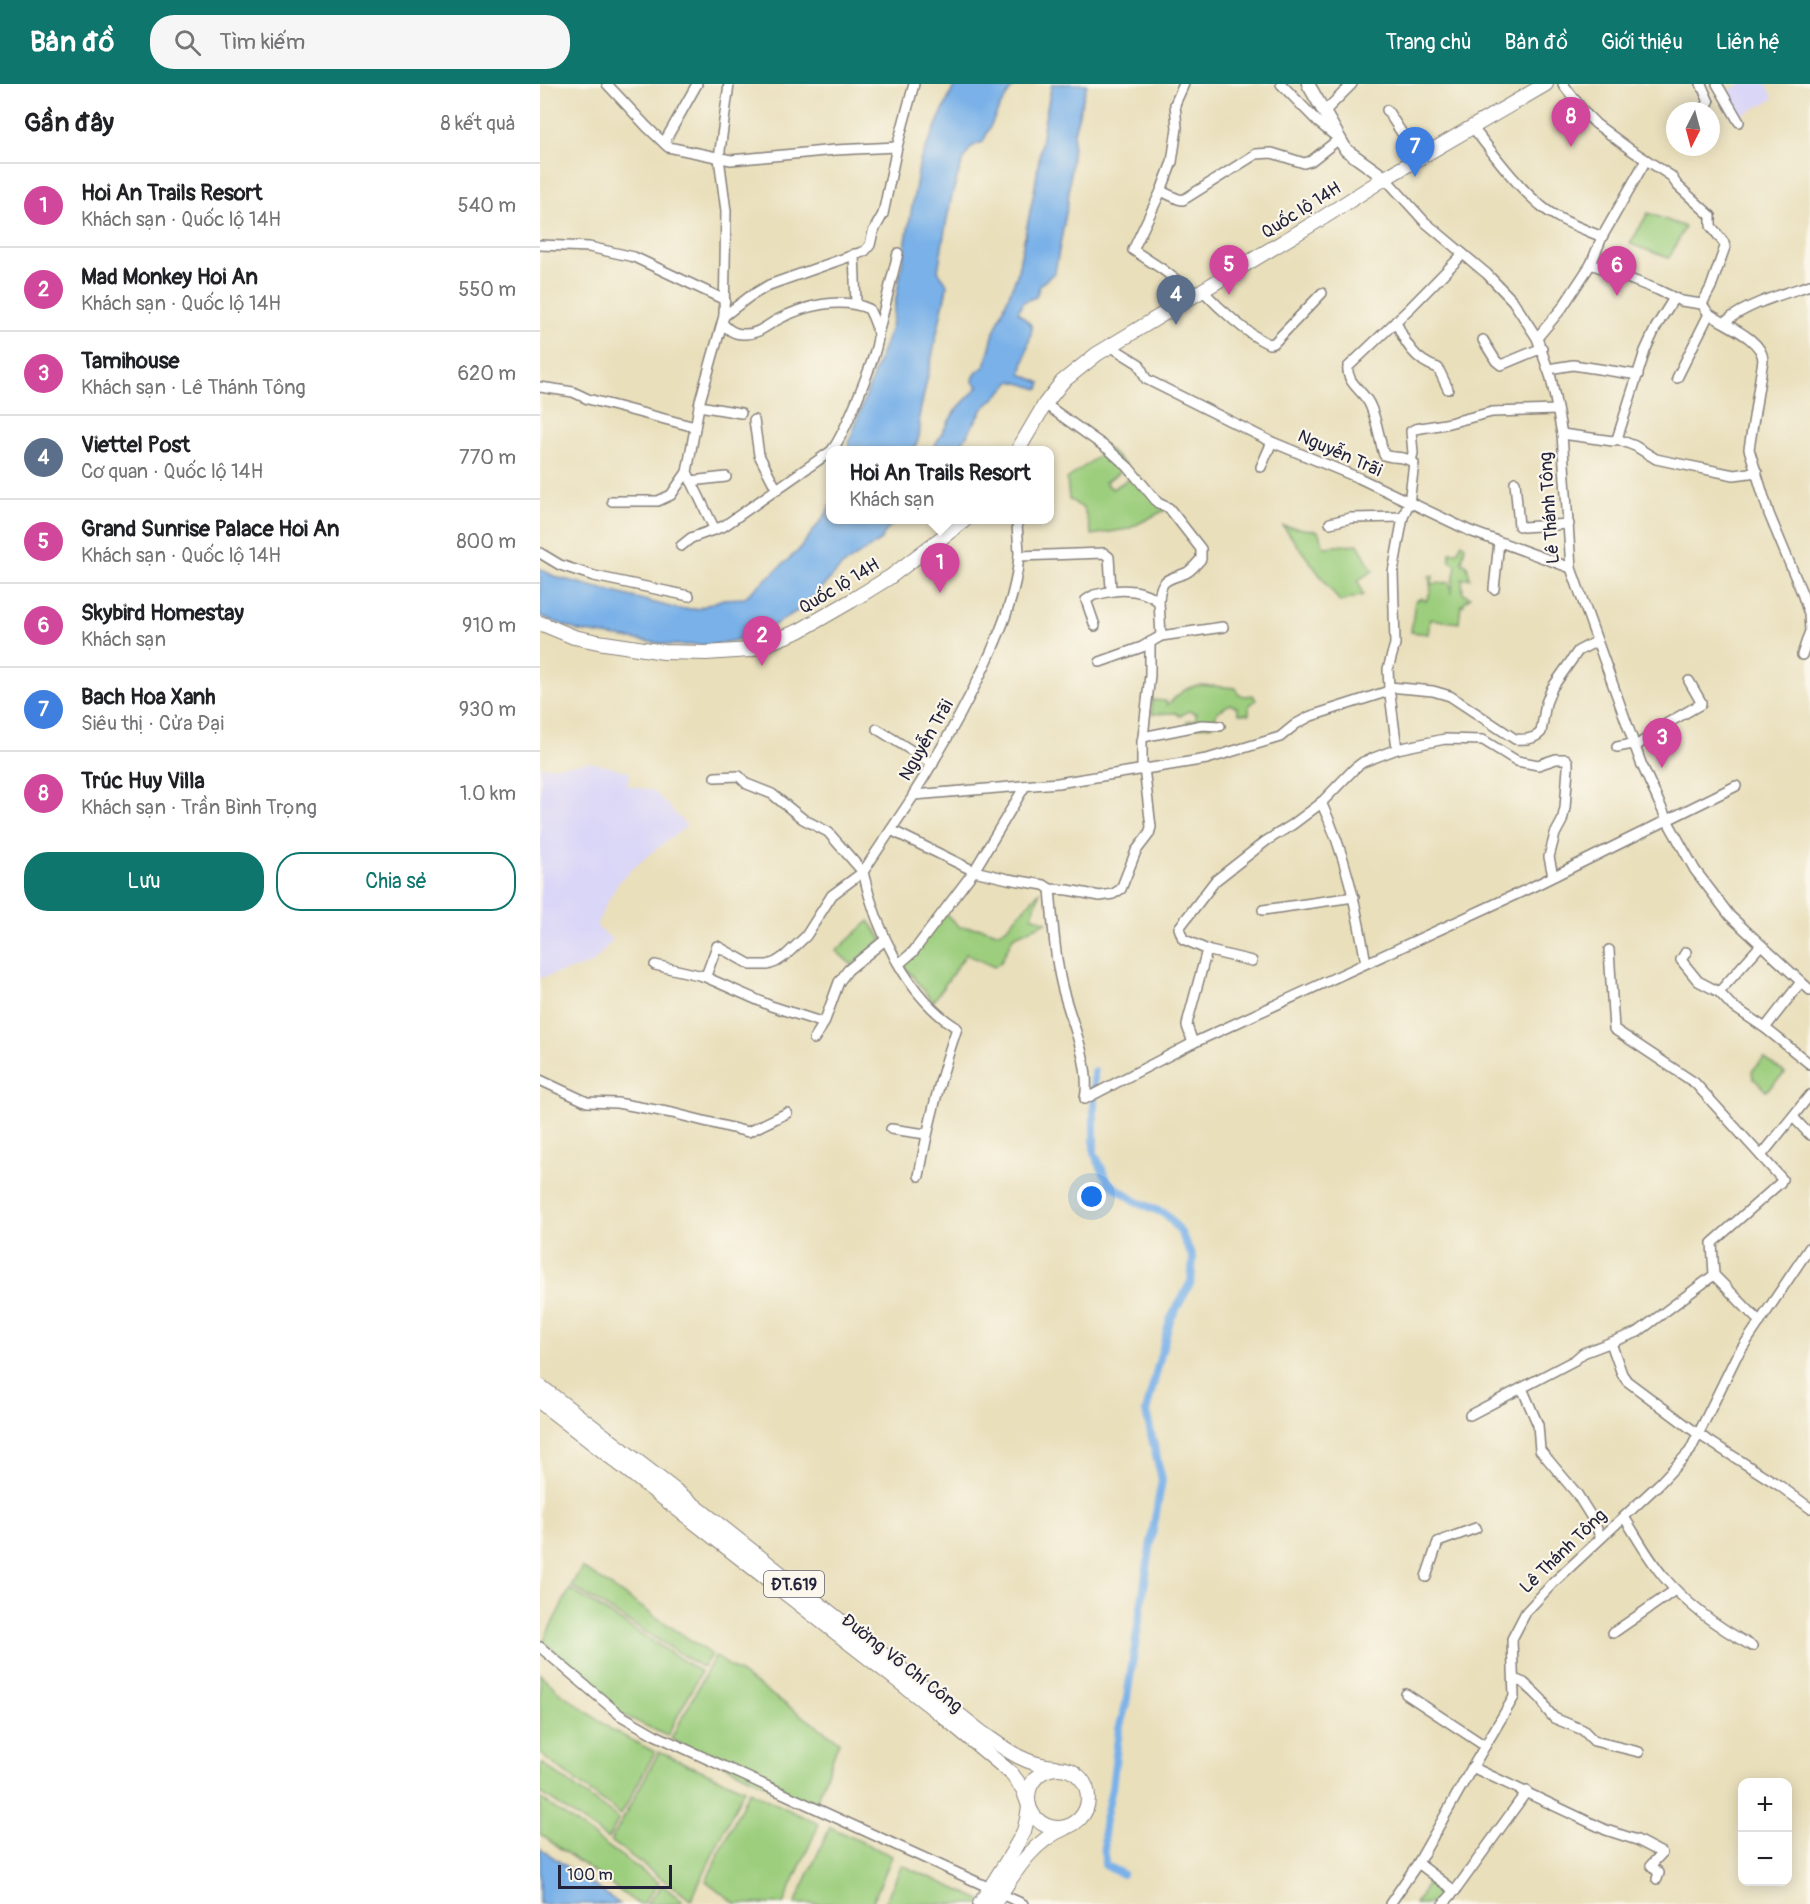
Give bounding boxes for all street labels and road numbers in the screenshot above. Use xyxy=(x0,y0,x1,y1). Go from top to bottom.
street label: Quốc lộ 14H xyxy=(1257,177,1345,244)
street label: Nguyễn Trãi xyxy=(1294,425,1386,482)
street label: Lê Thánh Tông xyxy=(1534,451,1565,565)
street label: Quốc lộ 14H xyxy=(795,553,884,619)
street label: Nguyễn Trãi xyxy=(894,696,959,785)
street label: Lê Thánh Tông xyxy=(1515,1504,1612,1599)
road number: ĐT.619 xyxy=(764,1571,824,1597)
street label: Đường Võ Chí Công xyxy=(836,1609,967,1718)

